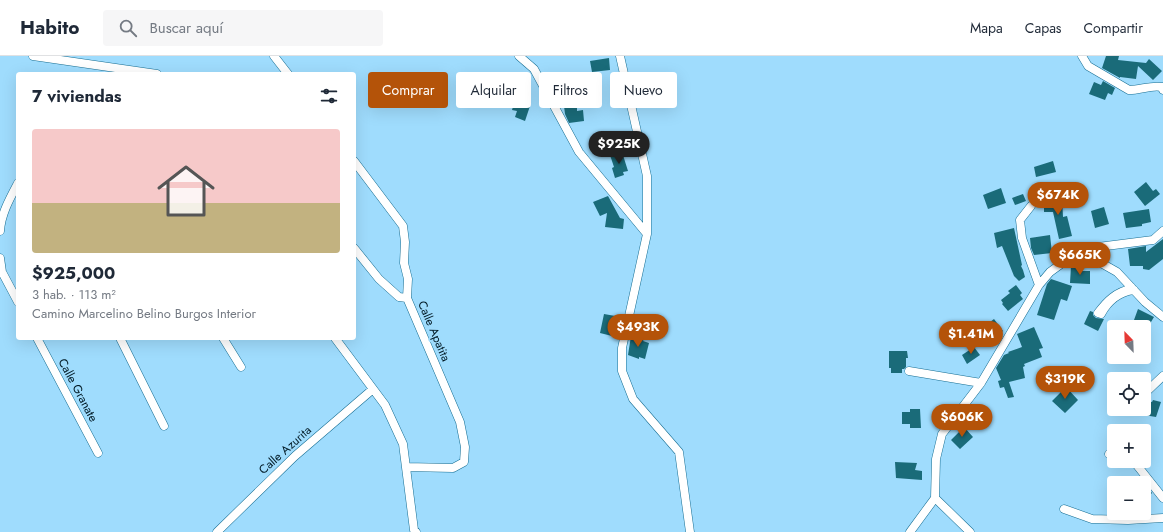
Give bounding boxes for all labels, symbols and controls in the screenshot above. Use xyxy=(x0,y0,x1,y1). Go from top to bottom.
search box xyxy=(103,10,383,46)
text: Habito xyxy=(20,14,79,41)
icon: search xyxy=(117,17,139,39)
text: Buscar aquí xyxy=(149,17,223,39)
text: Mapa xyxy=(970,18,1003,38)
text: Capas xyxy=(1025,18,1062,38)
text: Compartir xyxy=(1084,18,1143,38)
chip: Comprar xyxy=(368,72,448,108)
chip: Alquilar xyxy=(456,72,531,108)
chip: Filtros xyxy=(539,72,602,108)
chip: Nuevo xyxy=(610,72,677,108)
text: 7 viviendas xyxy=(32,84,122,108)
icon: filters xyxy=(318,85,340,107)
pin: $925K xyxy=(591,131,647,165)
text: $925K xyxy=(598,134,640,153)
icon: home xyxy=(150,155,222,227)
pin: $674K xyxy=(1030,182,1086,216)
text: $674K xyxy=(1037,185,1079,204)
pin: $665K xyxy=(1052,242,1108,276)
text: $665K xyxy=(1059,245,1101,264)
text: $925,000 xyxy=(32,261,115,285)
text: 3 hab. · 113 m² xyxy=(32,285,116,304)
street label: Calle Apatita xyxy=(413,298,455,364)
text: Camino Marcelino Belino Burgos Interior xyxy=(32,304,256,323)
pin: $493K xyxy=(610,314,666,348)
text: $493K xyxy=(616,317,660,336)
north arrow xyxy=(1107,320,1151,364)
map controls xyxy=(1107,320,1151,520)
pin: $1.41M xyxy=(938,321,1004,355)
text: $1.41M xyxy=(948,324,994,343)
street label: Calle Granate xyxy=(54,355,102,425)
pin: $319K xyxy=(1037,366,1093,400)
text: $319K xyxy=(1045,369,1085,388)
button: locate xyxy=(1107,372,1151,416)
pin: $606K xyxy=(934,404,990,438)
text: $606K xyxy=(940,407,984,426)
street label: Calle Azurita xyxy=(255,421,315,479)
button: + xyxy=(1107,424,1151,468)
button: − xyxy=(1107,476,1151,520)

